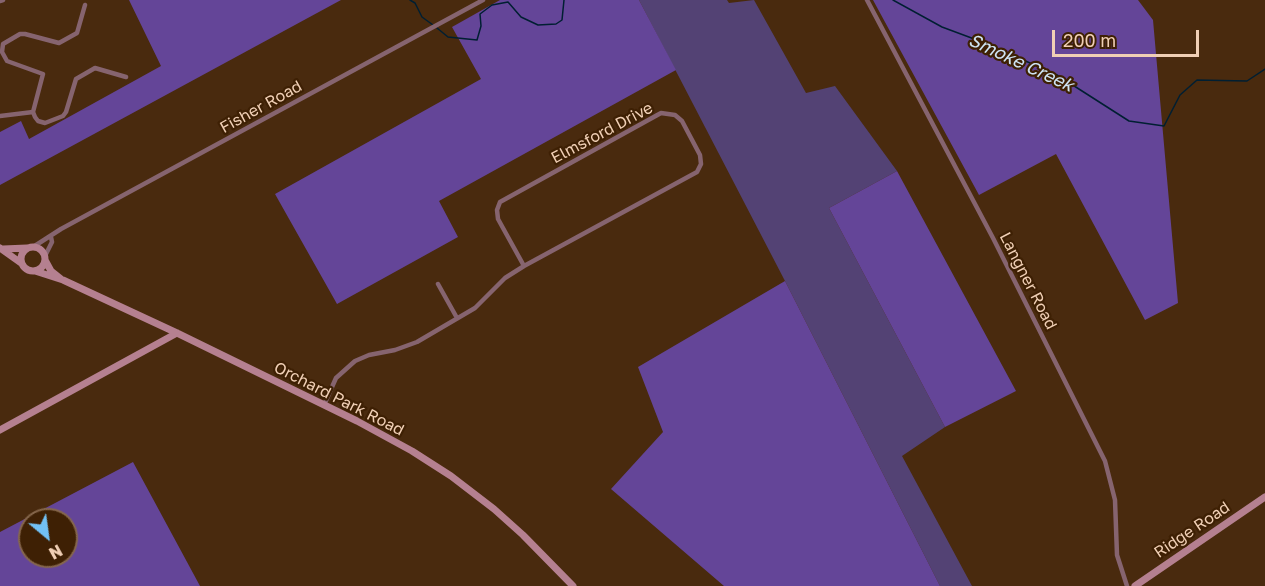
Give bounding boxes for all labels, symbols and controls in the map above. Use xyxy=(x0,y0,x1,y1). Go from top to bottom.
scale bar xyxy=(1055,18,1202,56)
water label: Smoke Creek xyxy=(965,29,1077,97)
text: 200 m xyxy=(1063,29,1116,51)
street label: Fisher Road xyxy=(217,77,305,137)
street label: Elmsford Drive xyxy=(548,98,656,168)
street label: Langner Road xyxy=(995,229,1061,333)
street label: Orchard Park Road xyxy=(271,358,407,440)
street label: Ridge Road xyxy=(1150,498,1234,562)
north arrow xyxy=(18,508,78,568)
text: N xyxy=(46,540,66,564)

